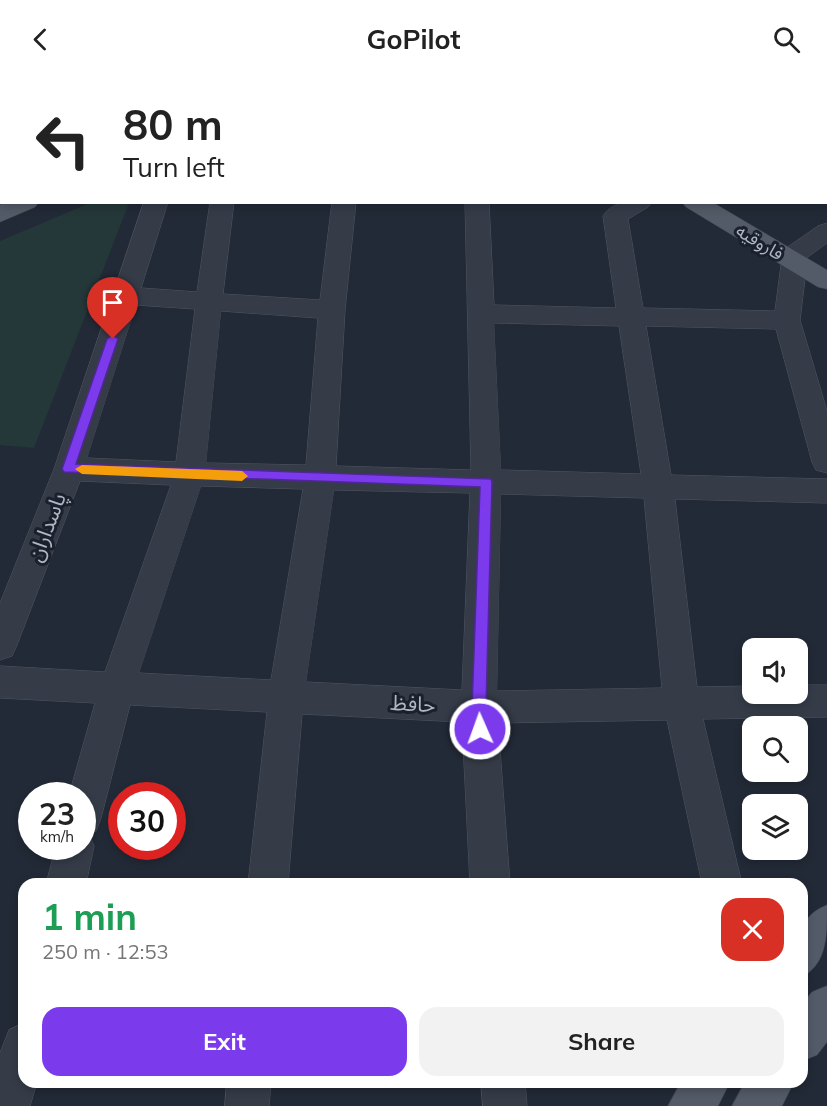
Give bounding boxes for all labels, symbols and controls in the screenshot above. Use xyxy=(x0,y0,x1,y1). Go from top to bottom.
text: GoPilot xyxy=(366,22,461,56)
icon: back xyxy=(24,23,57,56)
icon: search xyxy=(770,23,803,56)
text: 80 m xyxy=(123,98,223,151)
icon: left xyxy=(24,102,102,180)
text: Turn left xyxy=(123,150,225,184)
street label: فاروقیه xyxy=(732,219,788,265)
pin xyxy=(87,277,138,339)
icon: arrive xyxy=(96,286,129,319)
street label: پاسداران xyxy=(21,489,72,565)
map controls xyxy=(742,638,808,860)
button: sound xyxy=(742,638,808,704)
street label: حافظ xyxy=(390,689,436,717)
position arrow xyxy=(448,697,512,761)
button: search xyxy=(742,716,808,782)
speed limit sign: 30 xyxy=(108,782,186,860)
button: layers xyxy=(742,794,808,860)
text: 23 xyxy=(39,795,75,833)
text: km/h xyxy=(40,827,74,846)
text: 1 min xyxy=(42,894,137,939)
button: close xyxy=(721,898,784,961)
text: 250 m · 12:53 xyxy=(42,939,168,964)
button: Exit xyxy=(42,1007,407,1076)
button: Share xyxy=(419,1007,784,1076)

